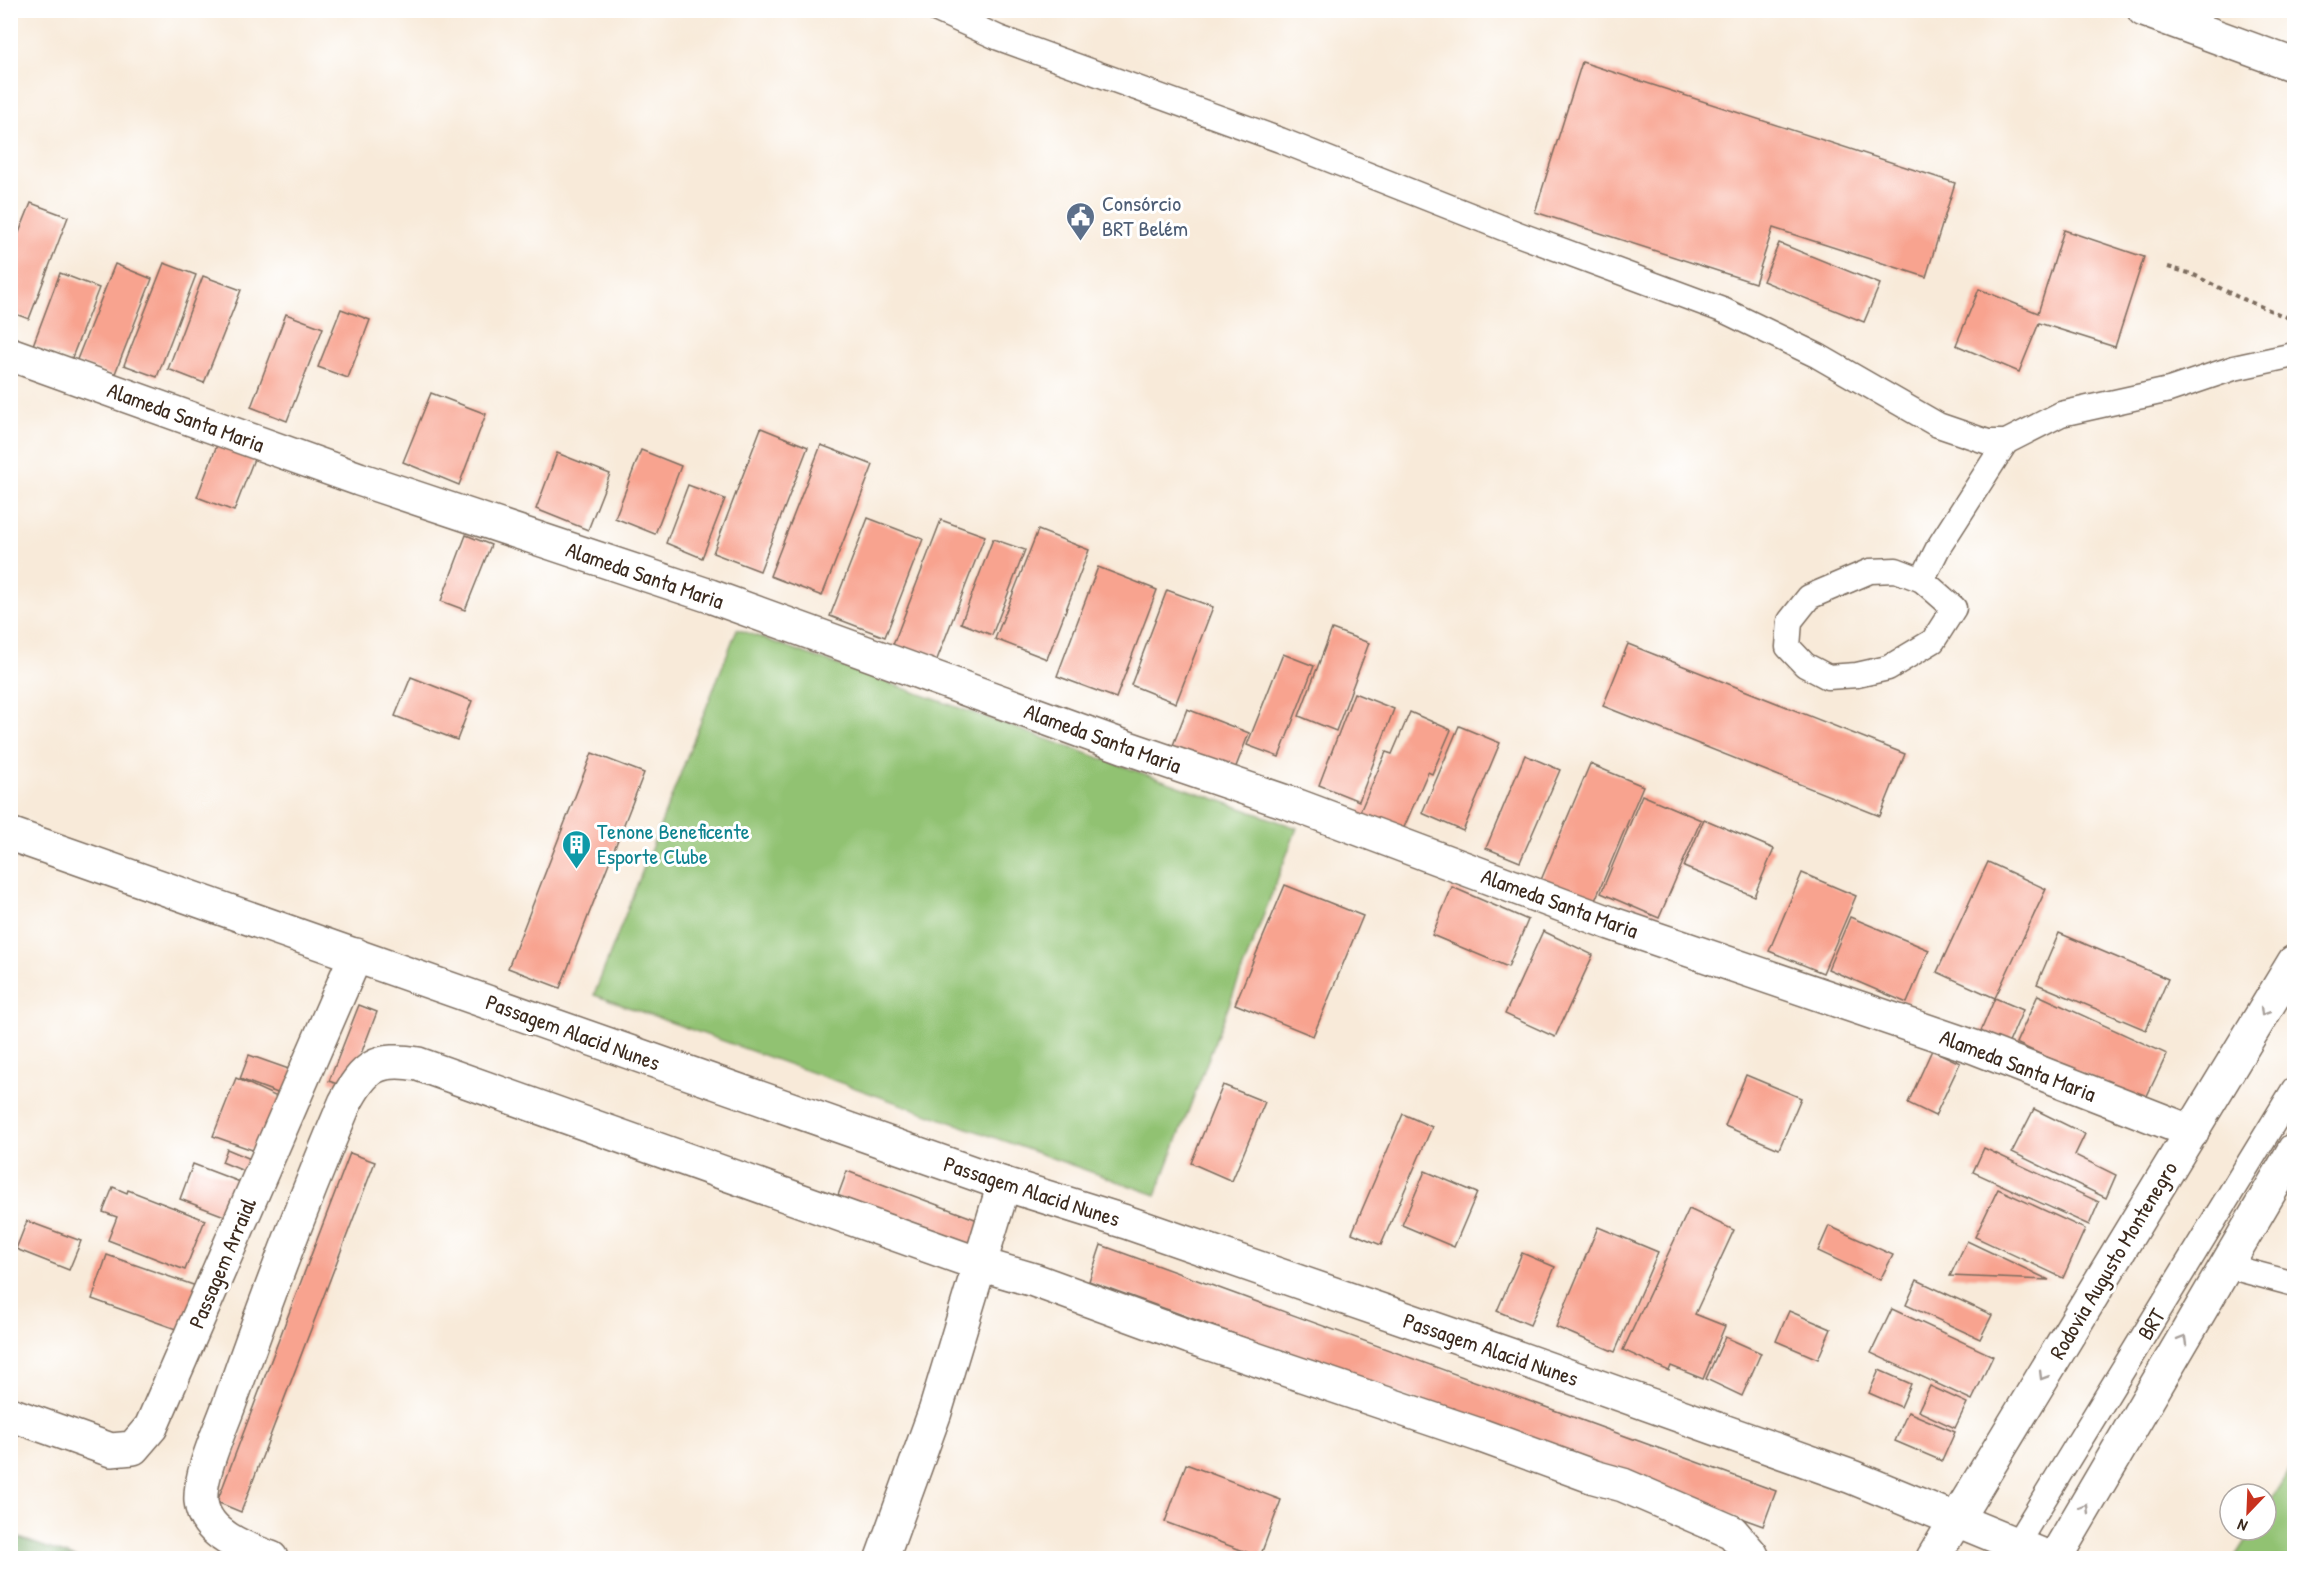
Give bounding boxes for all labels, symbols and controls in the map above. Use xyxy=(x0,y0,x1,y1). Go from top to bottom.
place label: Consórcio BRT Belém xyxy=(1102,188,1188,243)
public building icon: Consórcio BRT Belém xyxy=(1065,200,1097,242)
street label: Alameda Santa Maria xyxy=(103,375,269,459)
street label: Alameda Santa Maria xyxy=(562,534,728,616)
street label: Alameda Santa Maria xyxy=(1020,696,1186,780)
place label: Tenone Beneficente Esporte Clube xyxy=(597,816,750,871)
building icon: Tenone Beneficente Esporte Clube xyxy=(560,828,592,870)
street label: Alameda Santa Maria xyxy=(1477,861,1643,945)
street label: Passagem Alacid Nunes xyxy=(482,987,664,1077)
one-way arrow xyxy=(2260,1006,2272,1016)
street label: Alameda Santa Maria xyxy=(1936,1021,2101,1109)
street label: Passagem Alacid Nunes xyxy=(940,1148,1124,1234)
street label: Rodovia Augusto Montenegro xyxy=(2042,1155,2184,1365)
street label: Passagem Arraial xyxy=(181,1193,263,1333)
street label: BRT xyxy=(2130,1302,2172,1345)
street label: Passagem Alacid Nunes xyxy=(1399,1305,1583,1393)
one-way arrow xyxy=(2176,1336,2188,1346)
one-way arrow xyxy=(2038,1370,2050,1380)
north arrow xyxy=(2218,1482,2278,1542)
one-way arrow xyxy=(2078,1504,2089,1514)
text: N xyxy=(2233,1514,2250,1538)

